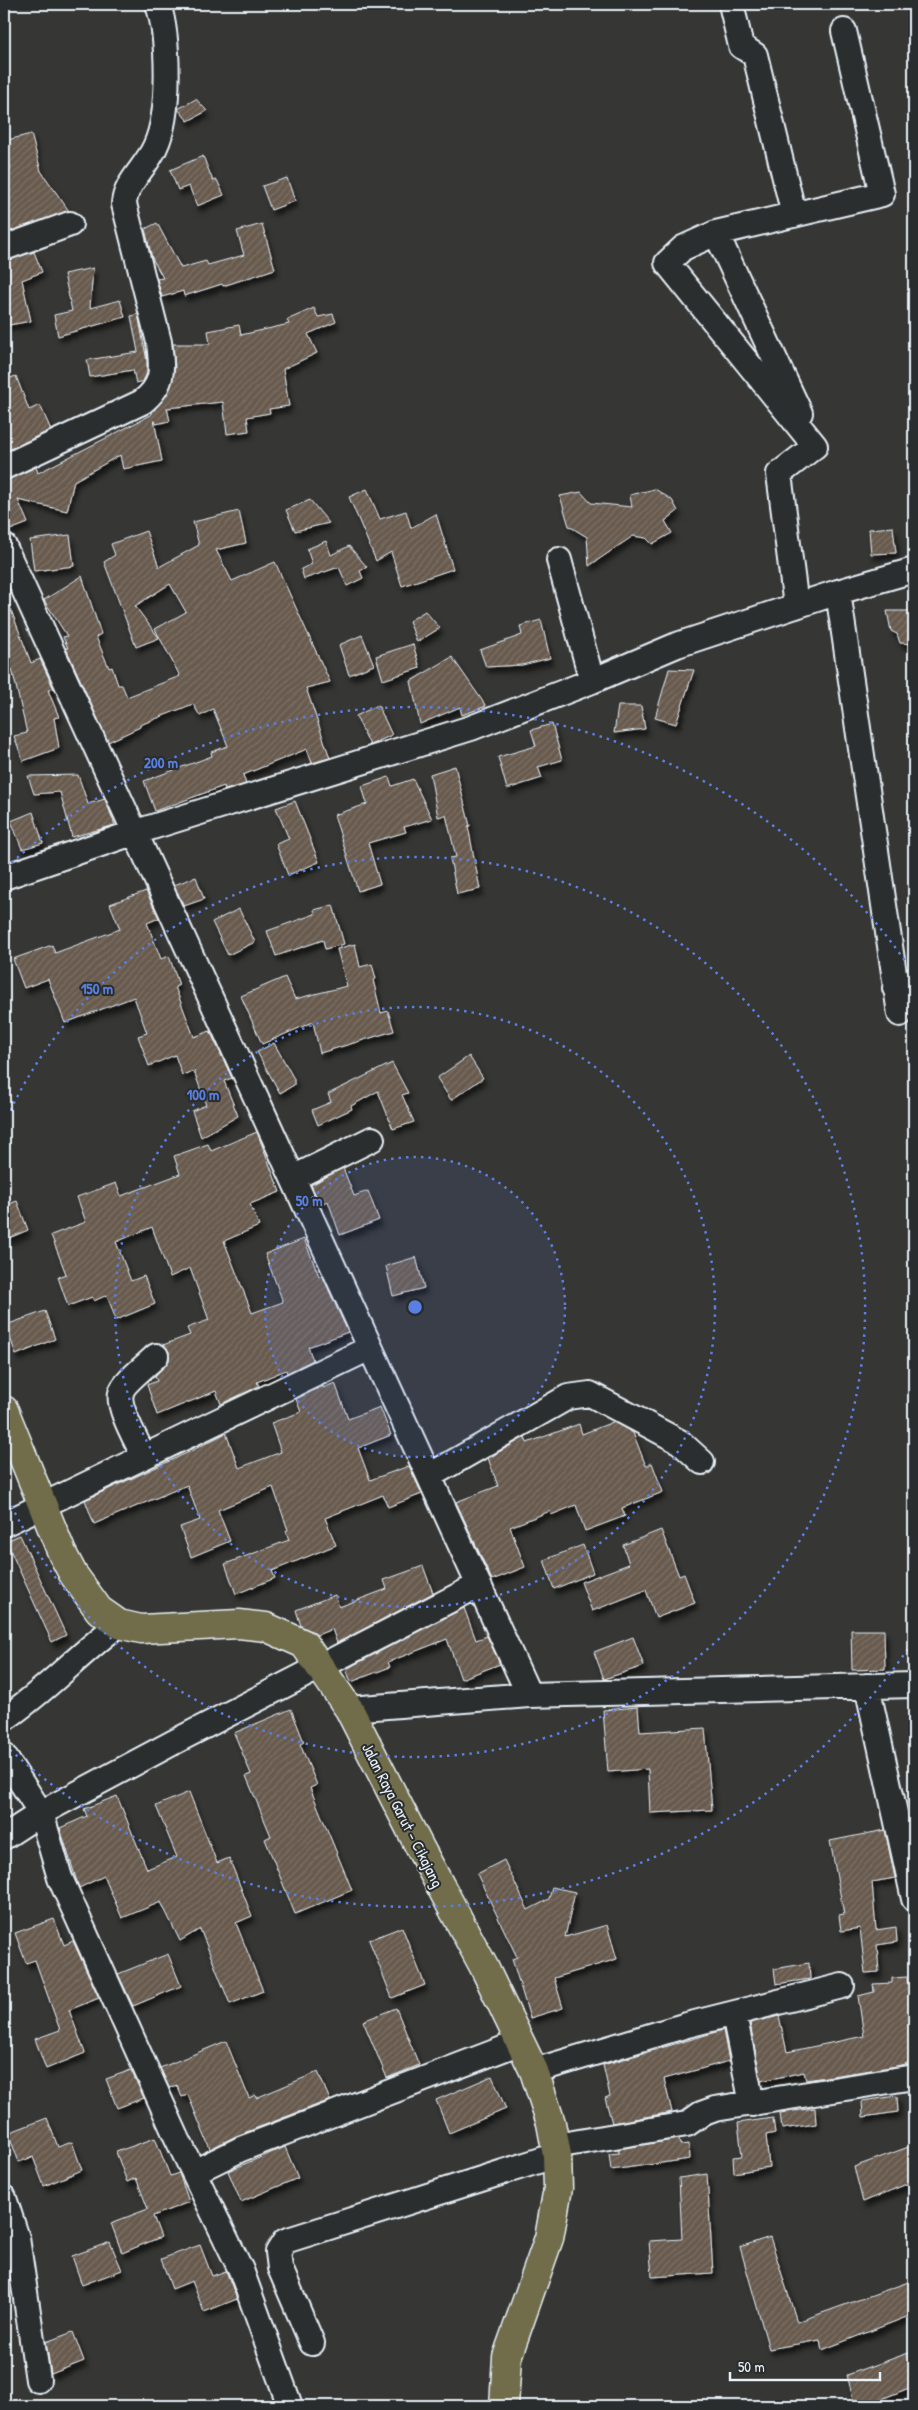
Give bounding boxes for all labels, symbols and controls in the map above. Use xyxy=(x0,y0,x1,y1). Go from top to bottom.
text: 200 m xyxy=(144,752,178,773)
text: 150 m xyxy=(81,978,113,999)
text: 100 m xyxy=(187,1084,219,1105)
text: 50 m xyxy=(296,1190,322,1211)
centre of rings xyxy=(406,1298,424,1316)
street label: Jalan Raya Garut - Cikajang xyxy=(357,1739,449,1891)
scale bar xyxy=(730,2350,880,2382)
text: 50 m xyxy=(738,2356,765,2377)

